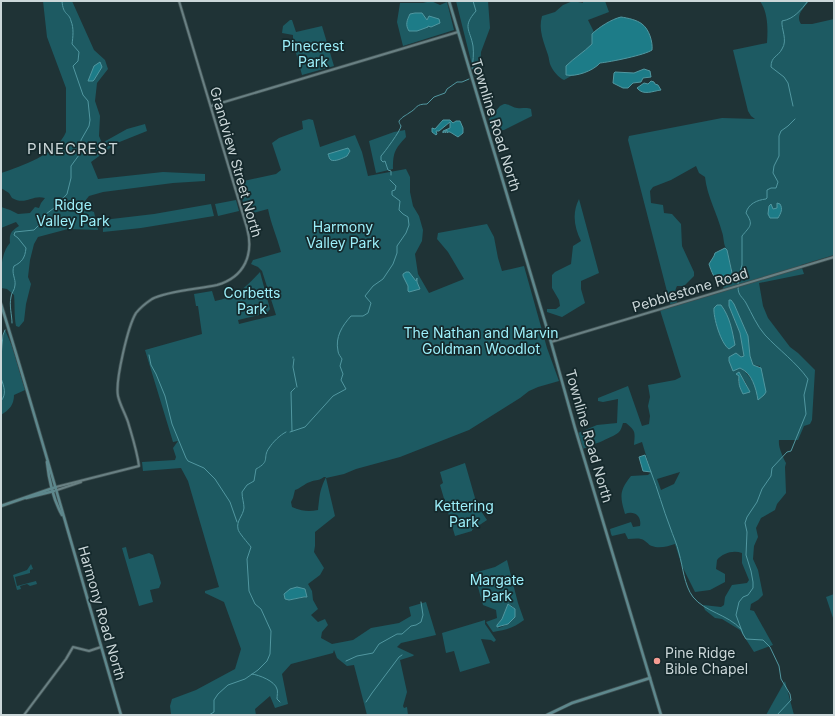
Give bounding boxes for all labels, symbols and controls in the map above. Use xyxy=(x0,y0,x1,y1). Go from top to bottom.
park label: Pinecrest Park xyxy=(282,37,344,70)
street label: Townline Road North xyxy=(468,56,525,193)
street label: Grandview Street North xyxy=(207,85,266,239)
district label: PINECREST xyxy=(27,139,119,158)
park label: Ridge Valley Park xyxy=(36,196,110,229)
park label: Harmony Valley Park xyxy=(306,218,380,251)
street label: Pebblestone Road xyxy=(630,264,750,315)
park label: Corbetts Park xyxy=(224,284,280,317)
park label: The Nathan and Marvin Goldman Woodlot xyxy=(404,324,558,357)
street label: Townline Road North xyxy=(562,367,617,505)
park label: Kettering Park xyxy=(434,497,494,530)
street label: Harmony Road North xyxy=(75,544,130,682)
park label: Margate Park xyxy=(470,571,524,604)
place label: Pine Ridge Bible Chapel xyxy=(665,644,748,677)
marker: Pine Ridge Bible Chapel xyxy=(652,656,662,666)

